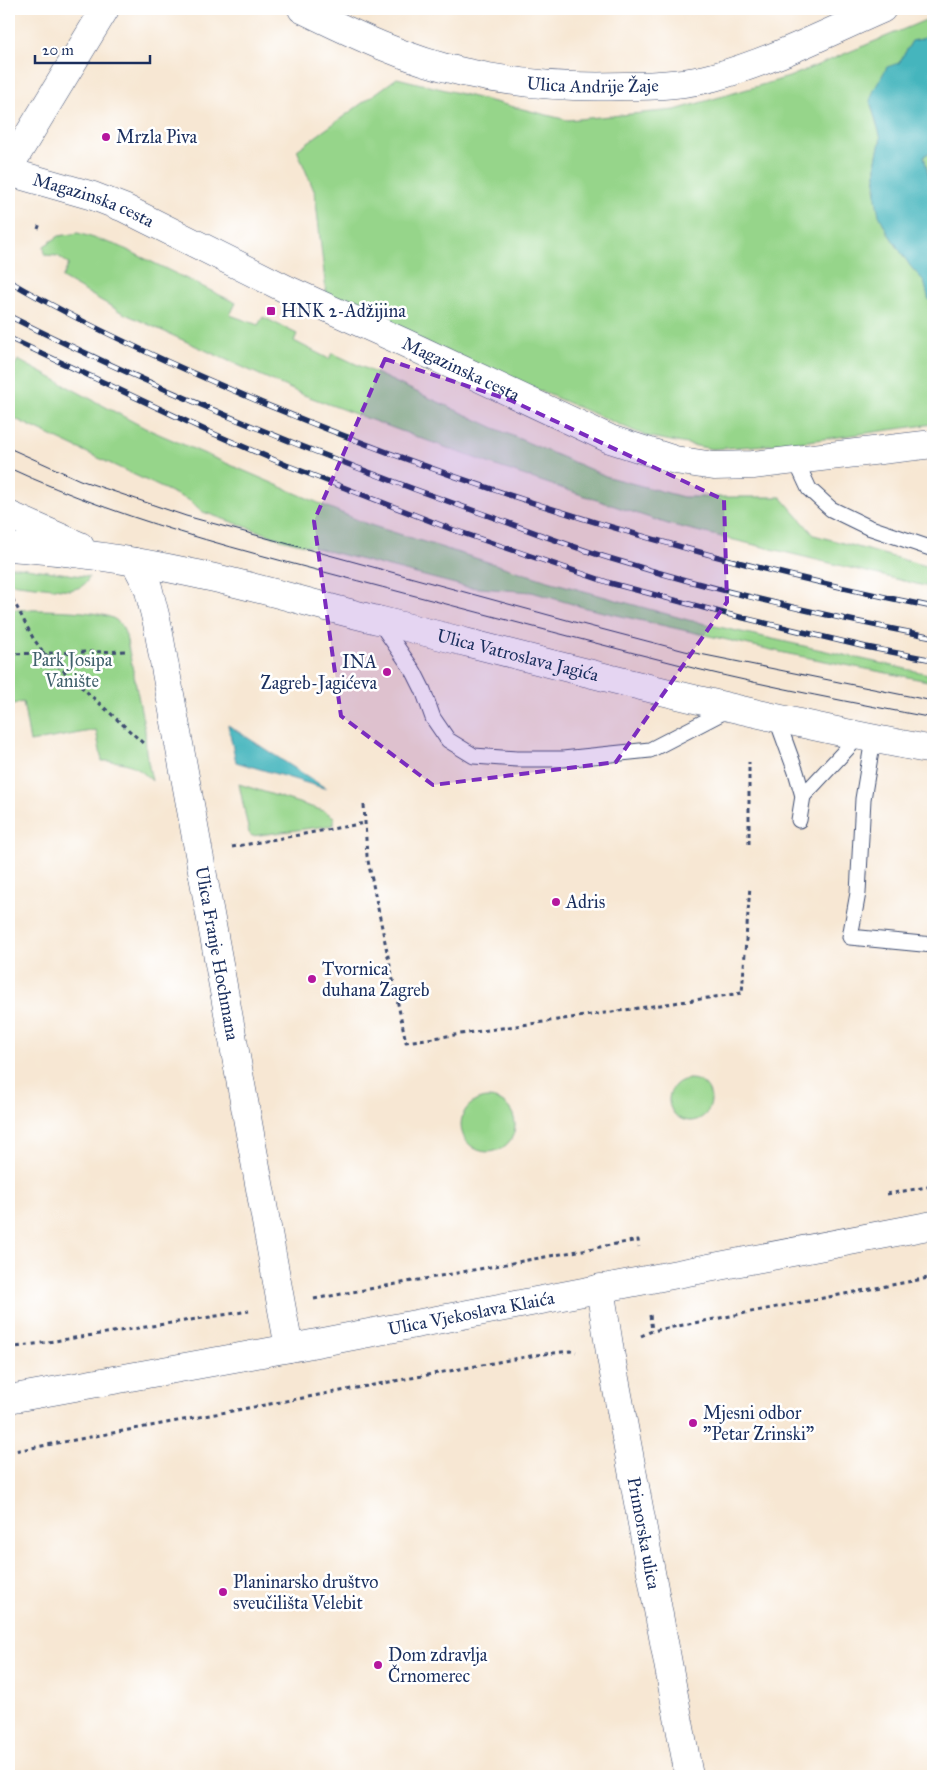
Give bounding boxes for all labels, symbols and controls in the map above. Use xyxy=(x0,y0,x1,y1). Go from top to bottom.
scale bar xyxy=(35,32,150,64)
text: 20 m xyxy=(42,41,74,59)
street label: Ulica Andrije Žaje xyxy=(526,72,659,98)
place label: Mrzla Piva xyxy=(116,126,198,148)
marker: Mrzla Piva xyxy=(100,131,112,143)
street label: Magazinska cesta xyxy=(30,168,158,232)
place label: HNK 2-Adžijina xyxy=(281,300,406,322)
marker: HNK 2-Adžijina xyxy=(265,305,277,317)
street label: Magazinska cesta xyxy=(399,332,523,406)
street label: Ulica Vatroslava Jagića xyxy=(435,624,601,686)
park label: Park Josipa Vanište xyxy=(32,649,113,692)
place label: INA Zagreb-Jagićeva xyxy=(261,651,377,695)
marker: INA Zagreb-Jagićeva xyxy=(381,666,393,678)
street label: Ulica Franje Hochmana xyxy=(190,864,244,1043)
place label: Adris xyxy=(565,891,605,913)
marker: Adris xyxy=(550,896,562,908)
place label: Tvornica duhana Zagreb xyxy=(322,958,430,1002)
marker: Tvornica duhana Zagreb xyxy=(306,973,318,985)
street label: Ulica Vjekoslava Klaića xyxy=(386,1287,557,1340)
place label: Mjesni odbor "Petar Zrinski" xyxy=(703,1402,814,1445)
marker: Mjesni odbor "Petar Zrinski" xyxy=(687,1417,699,1429)
street label: Primorska ulica xyxy=(623,1475,665,1591)
place label: Planinarsko društvo sveučilišta Velebit xyxy=(233,1571,378,1614)
marker: Planinarsko društvo sveučilišta Velebit xyxy=(217,1586,229,1598)
place label: Dom zdravlja Črnomerec xyxy=(388,1644,488,1687)
marker: Dom zdravlja Črnomerec xyxy=(372,1659,384,1671)

